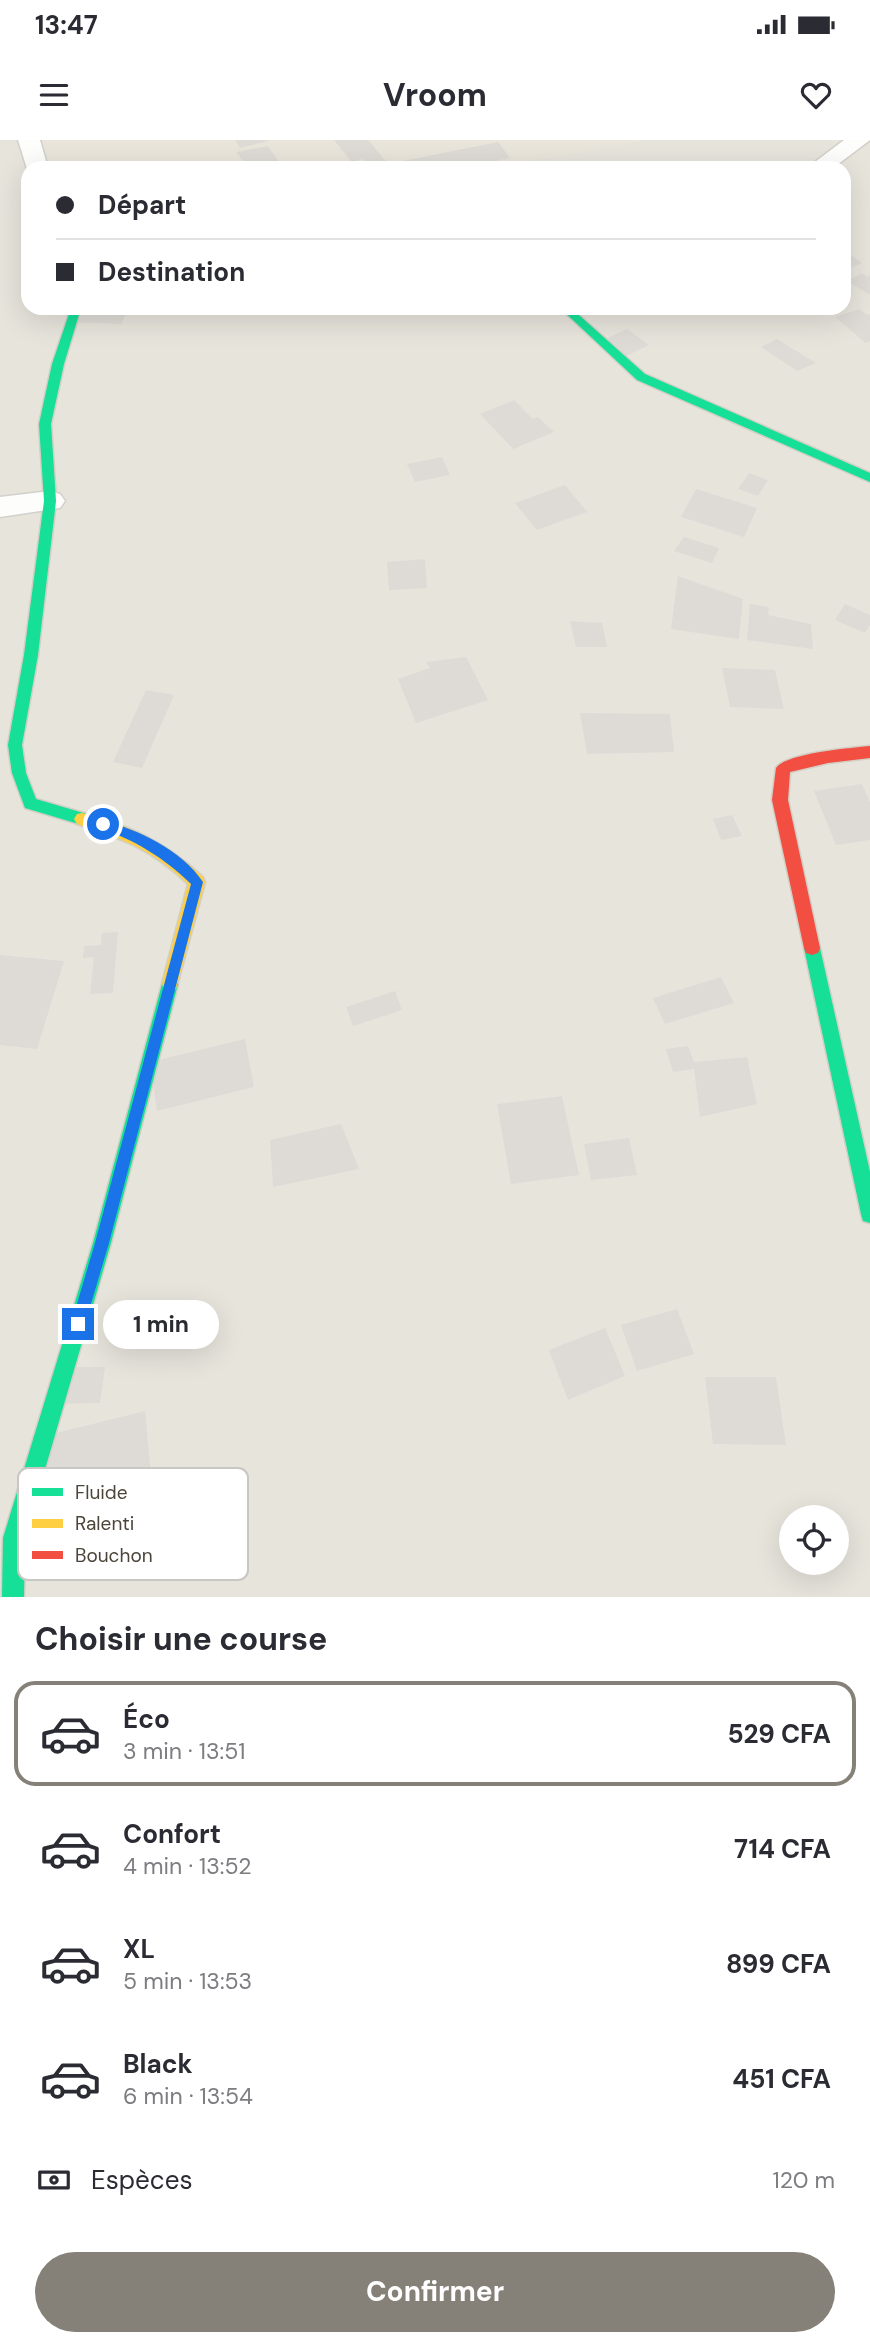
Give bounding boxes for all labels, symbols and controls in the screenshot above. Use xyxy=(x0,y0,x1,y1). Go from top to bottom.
text: 13:47 xyxy=(35,8,98,42)
text: Vroom xyxy=(383,74,487,116)
icon: menu xyxy=(35,76,73,114)
icon: heart xyxy=(797,76,835,114)
text: Départ xyxy=(98,188,186,222)
text: Destination xyxy=(98,255,245,289)
route start xyxy=(87,808,119,840)
callout: 1 min xyxy=(102,1300,218,1348)
route end xyxy=(62,1308,94,1340)
text: 1 min xyxy=(133,1309,189,1339)
legend xyxy=(18,1468,248,1580)
text: Fluide xyxy=(75,1480,128,1505)
map controls xyxy=(779,1505,849,1575)
button: locate xyxy=(779,1505,849,1575)
text: Ralenti xyxy=(75,1511,134,1536)
text: Bouchon xyxy=(75,1543,153,1568)
text: Choisir une course xyxy=(35,1618,327,1660)
icon: car xyxy=(39,1702,102,1765)
text: Éco xyxy=(123,1702,170,1736)
text: 529 CFA xyxy=(727,1717,831,1751)
text: 3 min · 13:51 xyxy=(123,1736,245,1766)
icon: car xyxy=(39,1817,102,1880)
text: Confort xyxy=(123,1817,221,1851)
text: 714 CFA xyxy=(734,1832,831,1866)
text: 4 min · 13:52 xyxy=(123,1851,251,1881)
icon: car xyxy=(39,1932,102,1995)
text: XL xyxy=(123,1932,155,1966)
text: 899 CFA xyxy=(726,1947,831,1981)
text: 5 min · 13:53 xyxy=(123,1966,252,1996)
icon: car xyxy=(39,2047,102,2110)
text: Black xyxy=(123,2047,193,2081)
text: 451 CFA xyxy=(732,2062,831,2096)
text: 6 min · 13:54 xyxy=(123,2081,253,2111)
icon: cash xyxy=(35,2161,73,2199)
text: Espèces xyxy=(91,2163,192,2197)
text: 120 m xyxy=(772,2165,835,2195)
button: Confirmer xyxy=(35,2252,835,2332)

